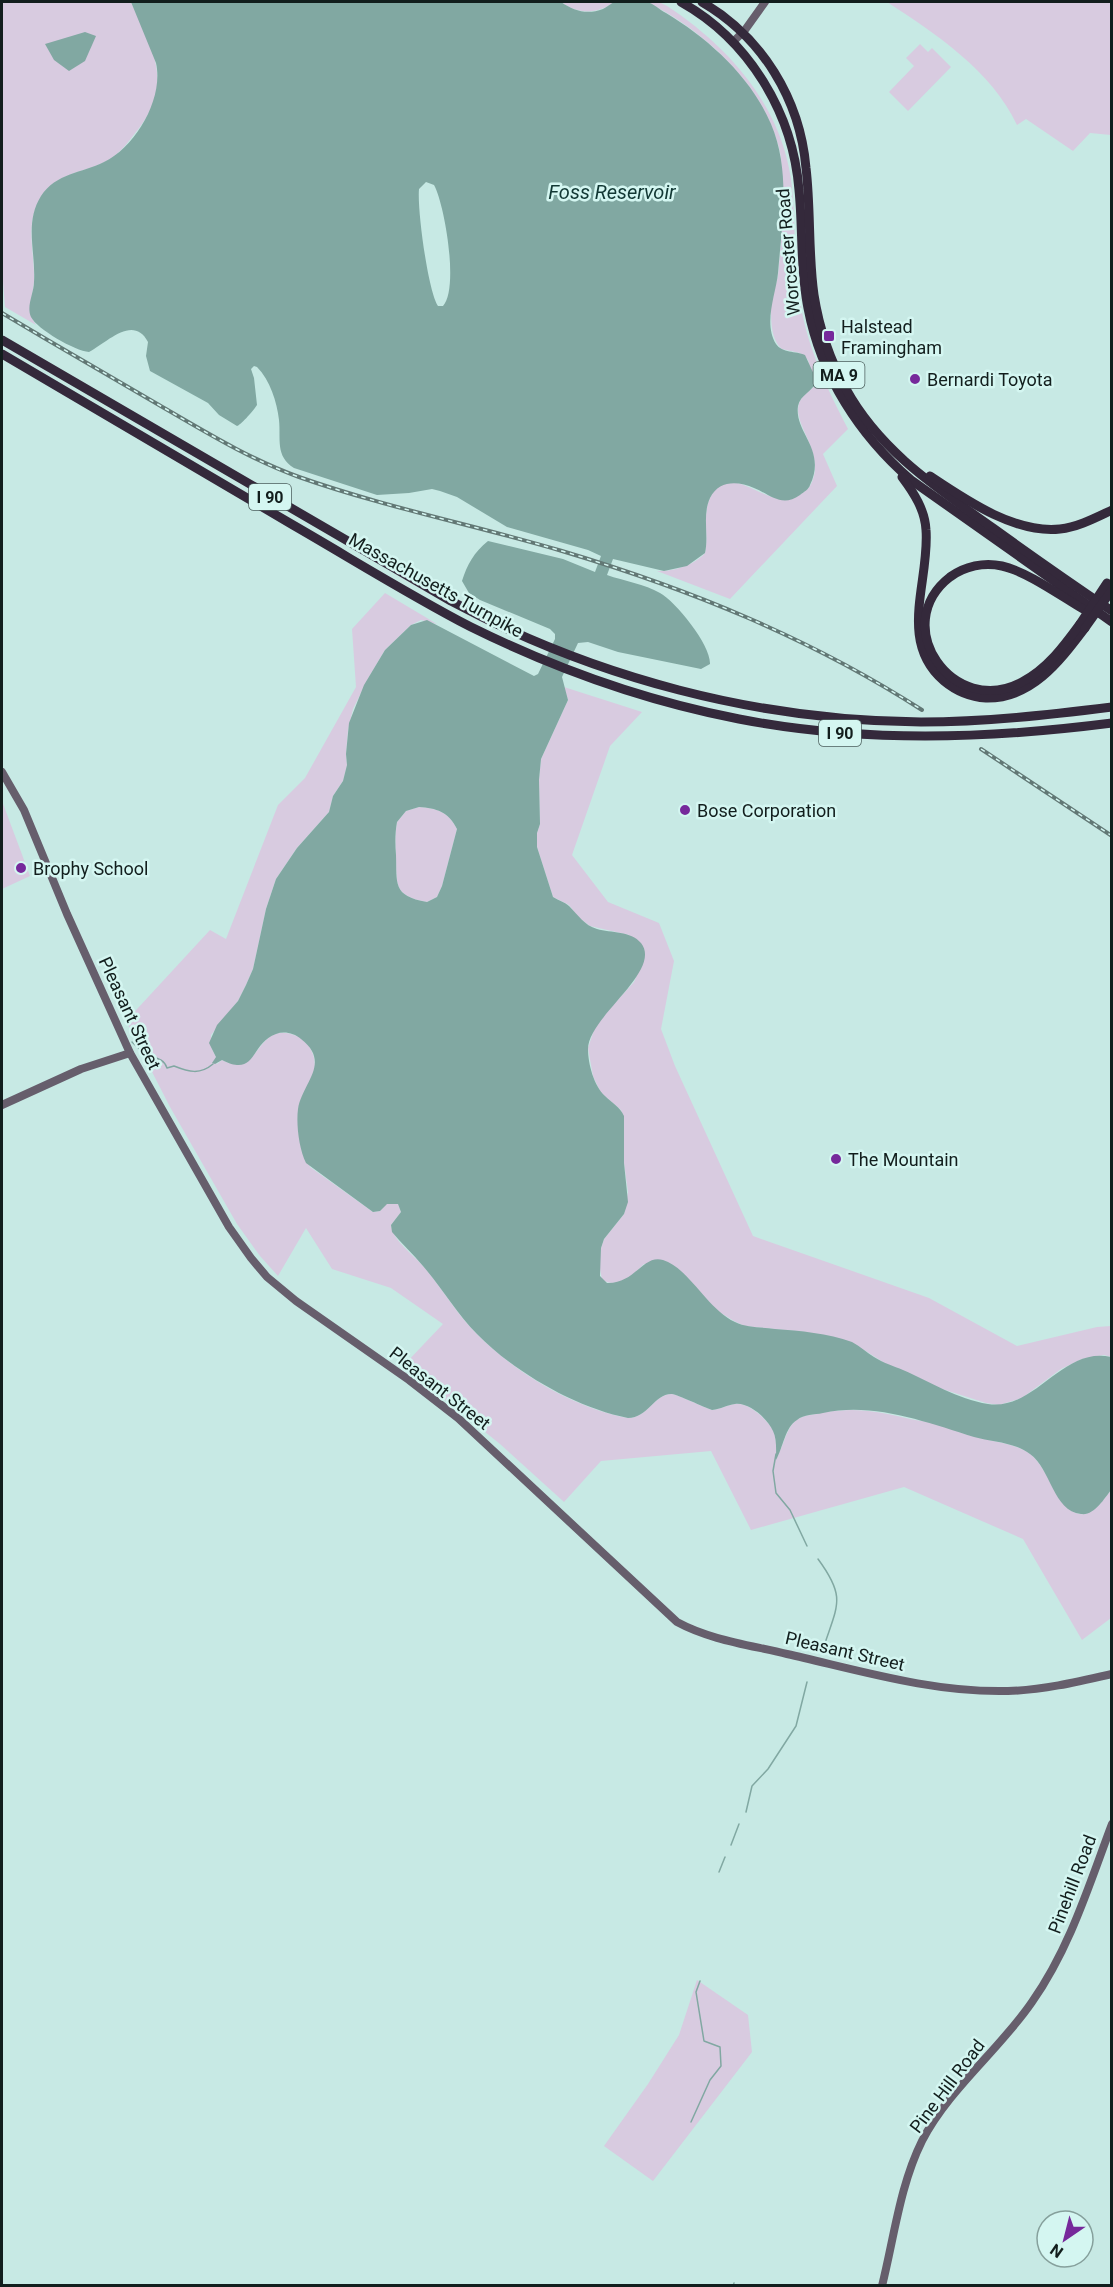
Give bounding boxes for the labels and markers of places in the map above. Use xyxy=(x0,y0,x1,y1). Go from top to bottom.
place label: Halstead Framingham xyxy=(841,316,942,358)
marker: Halstead Framingham xyxy=(822,329,836,343)
place label: Bernardi Toyota xyxy=(927,369,1053,390)
marker: Bernardi Toyota xyxy=(908,372,922,386)
place label: Bose Corporation xyxy=(697,800,836,821)
marker: Bose Corporation xyxy=(678,803,692,817)
place label: Brophy School xyxy=(33,858,148,879)
marker: Brophy School xyxy=(14,861,28,875)
place label: The Mountain xyxy=(848,1149,959,1170)
marker: The Mountain xyxy=(829,1152,843,1166)

